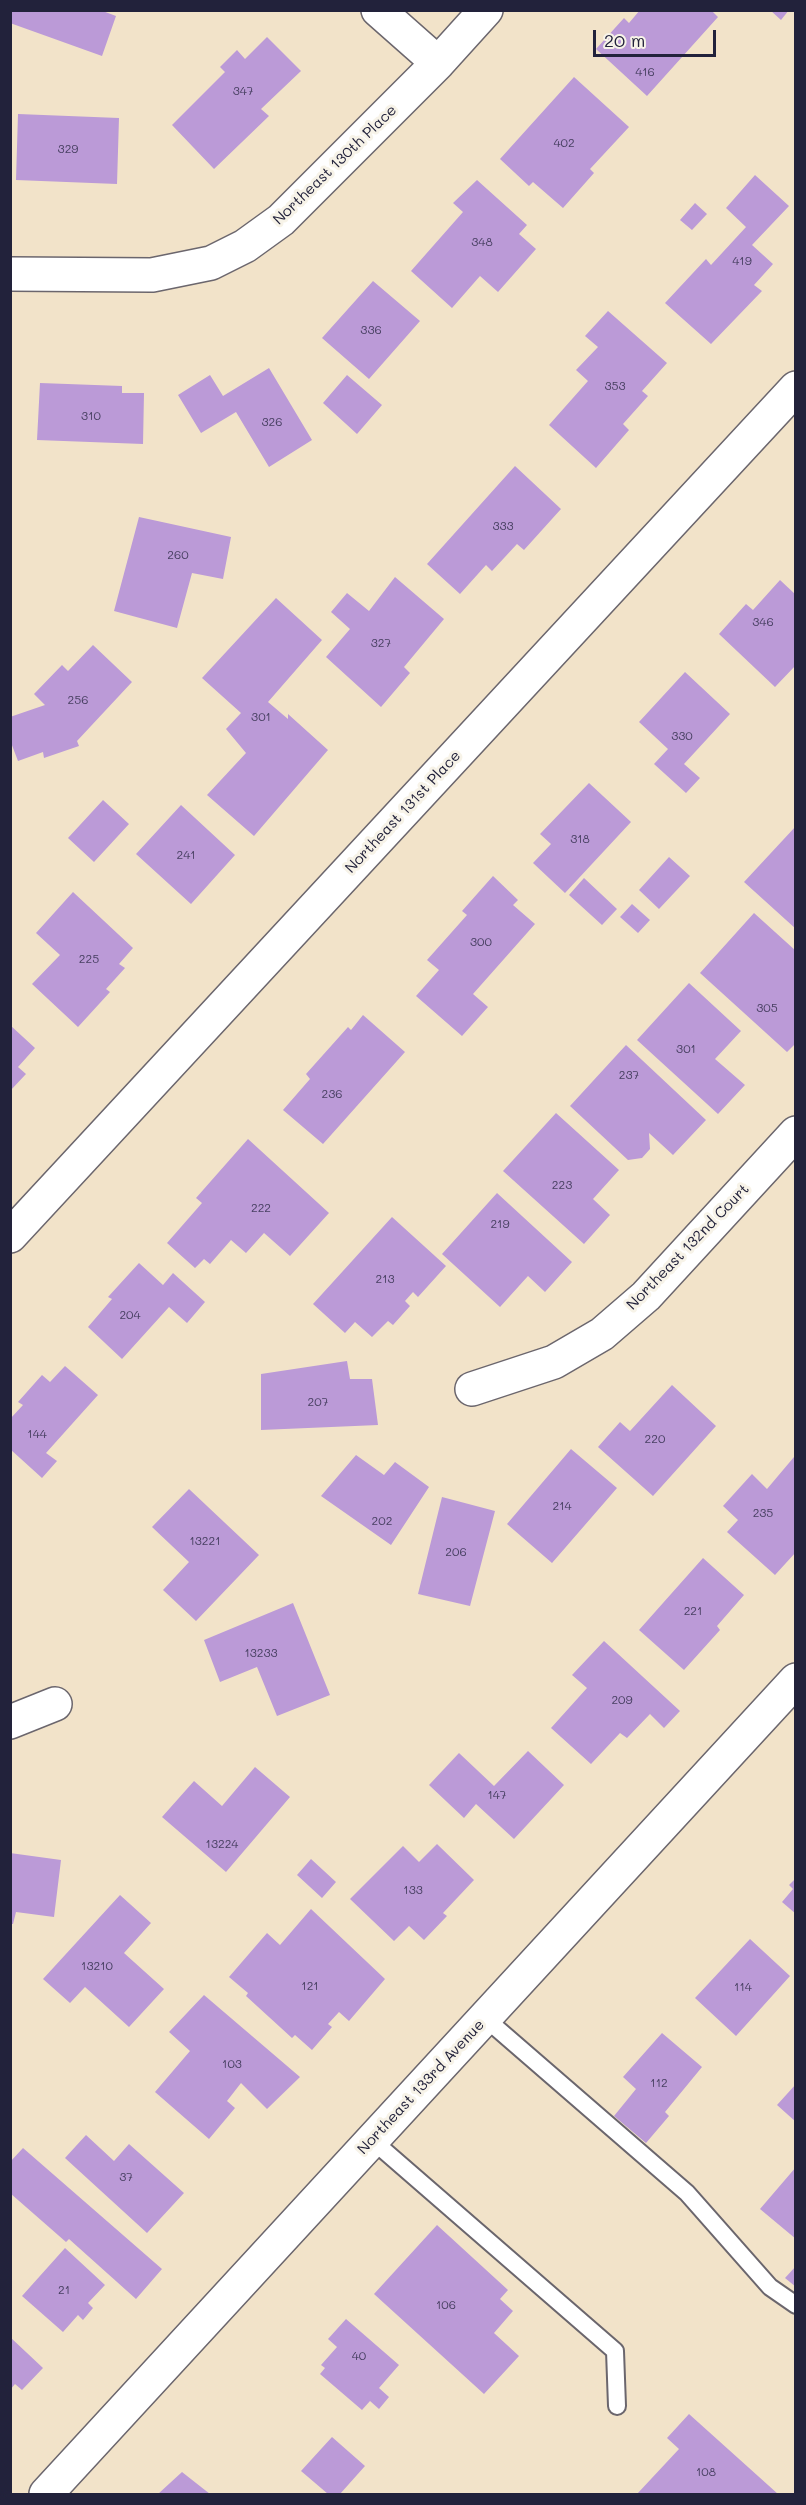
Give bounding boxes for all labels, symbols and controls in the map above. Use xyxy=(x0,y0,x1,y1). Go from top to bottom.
scale bar xyxy=(596,18,719,56)
text: 20 m xyxy=(604,28,645,52)
house number: 416 xyxy=(635,65,655,79)
house number: 347 xyxy=(233,84,253,98)
street label: Northeast 130th Place xyxy=(269,101,401,229)
house number: 402 xyxy=(553,136,575,150)
house number: 329 xyxy=(58,142,78,156)
house number: 348 xyxy=(471,235,493,249)
house number: 419 xyxy=(732,254,752,268)
house number: 336 xyxy=(360,323,382,337)
house number: 353 xyxy=(604,379,626,393)
house number: 310 xyxy=(81,409,101,423)
house number: 326 xyxy=(262,415,282,429)
house number: 333 xyxy=(492,519,514,533)
house number: 260 xyxy=(167,548,189,562)
house number: 346 xyxy=(752,615,774,629)
house number: 327 xyxy=(371,636,391,650)
house number: 256 xyxy=(68,693,88,707)
house number: 301 xyxy=(251,710,271,724)
house number: 330 xyxy=(671,729,693,743)
street label: Northeast 131st Place xyxy=(341,747,465,877)
house number: 318 xyxy=(570,832,590,846)
house number: 241 xyxy=(176,848,196,862)
house number: 300 xyxy=(470,935,492,949)
house number: 225 xyxy=(79,952,99,966)
house number: 305 xyxy=(756,1001,778,1015)
house number: 301 xyxy=(676,1042,696,1056)
house number: 237 xyxy=(619,1068,639,1082)
house number: 236 xyxy=(322,1087,342,1101)
house number: 223 xyxy=(552,1178,572,1192)
street label: Northeast 132nd Court xyxy=(623,1180,753,1314)
house number: 222 xyxy=(251,1201,271,1215)
house number: 219 xyxy=(490,1217,510,1231)
house number: 213 xyxy=(375,1272,395,1286)
house number: 204 xyxy=(119,1308,141,1322)
house number: 207 xyxy=(308,1395,328,1409)
house number: 144 xyxy=(27,1427,47,1441)
house number: 220 xyxy=(645,1432,665,1446)
house number: 214 xyxy=(552,1499,572,1513)
house number: 235 xyxy=(753,1506,773,1520)
house number: 202 xyxy=(372,1514,392,1528)
house number: 13221 xyxy=(189,1534,221,1548)
house number: 206 xyxy=(445,1545,467,1559)
house number: 221 xyxy=(684,1604,702,1618)
house number: 13233 xyxy=(244,1646,278,1660)
house number: 209 xyxy=(611,1693,633,1707)
house number: 147 xyxy=(487,1788,507,1802)
house number: 13224 xyxy=(206,1837,238,1851)
house number: 133 xyxy=(403,1883,423,1897)
house number: 13210 xyxy=(81,1959,113,1973)
house number: 121 xyxy=(301,1979,319,1993)
house number: 114 xyxy=(734,1980,752,1994)
street label: Northeast 133rd Avenue xyxy=(354,2016,488,2158)
house number: 103 xyxy=(222,2057,242,2071)
house number: 112 xyxy=(650,2076,668,2090)
house number: 37 xyxy=(119,2170,133,2184)
house number: 21 xyxy=(58,2283,70,2297)
house number: 106 xyxy=(436,2298,456,2312)
house number: 40 xyxy=(352,2349,366,2363)
house number: 108 xyxy=(696,2465,716,2479)

